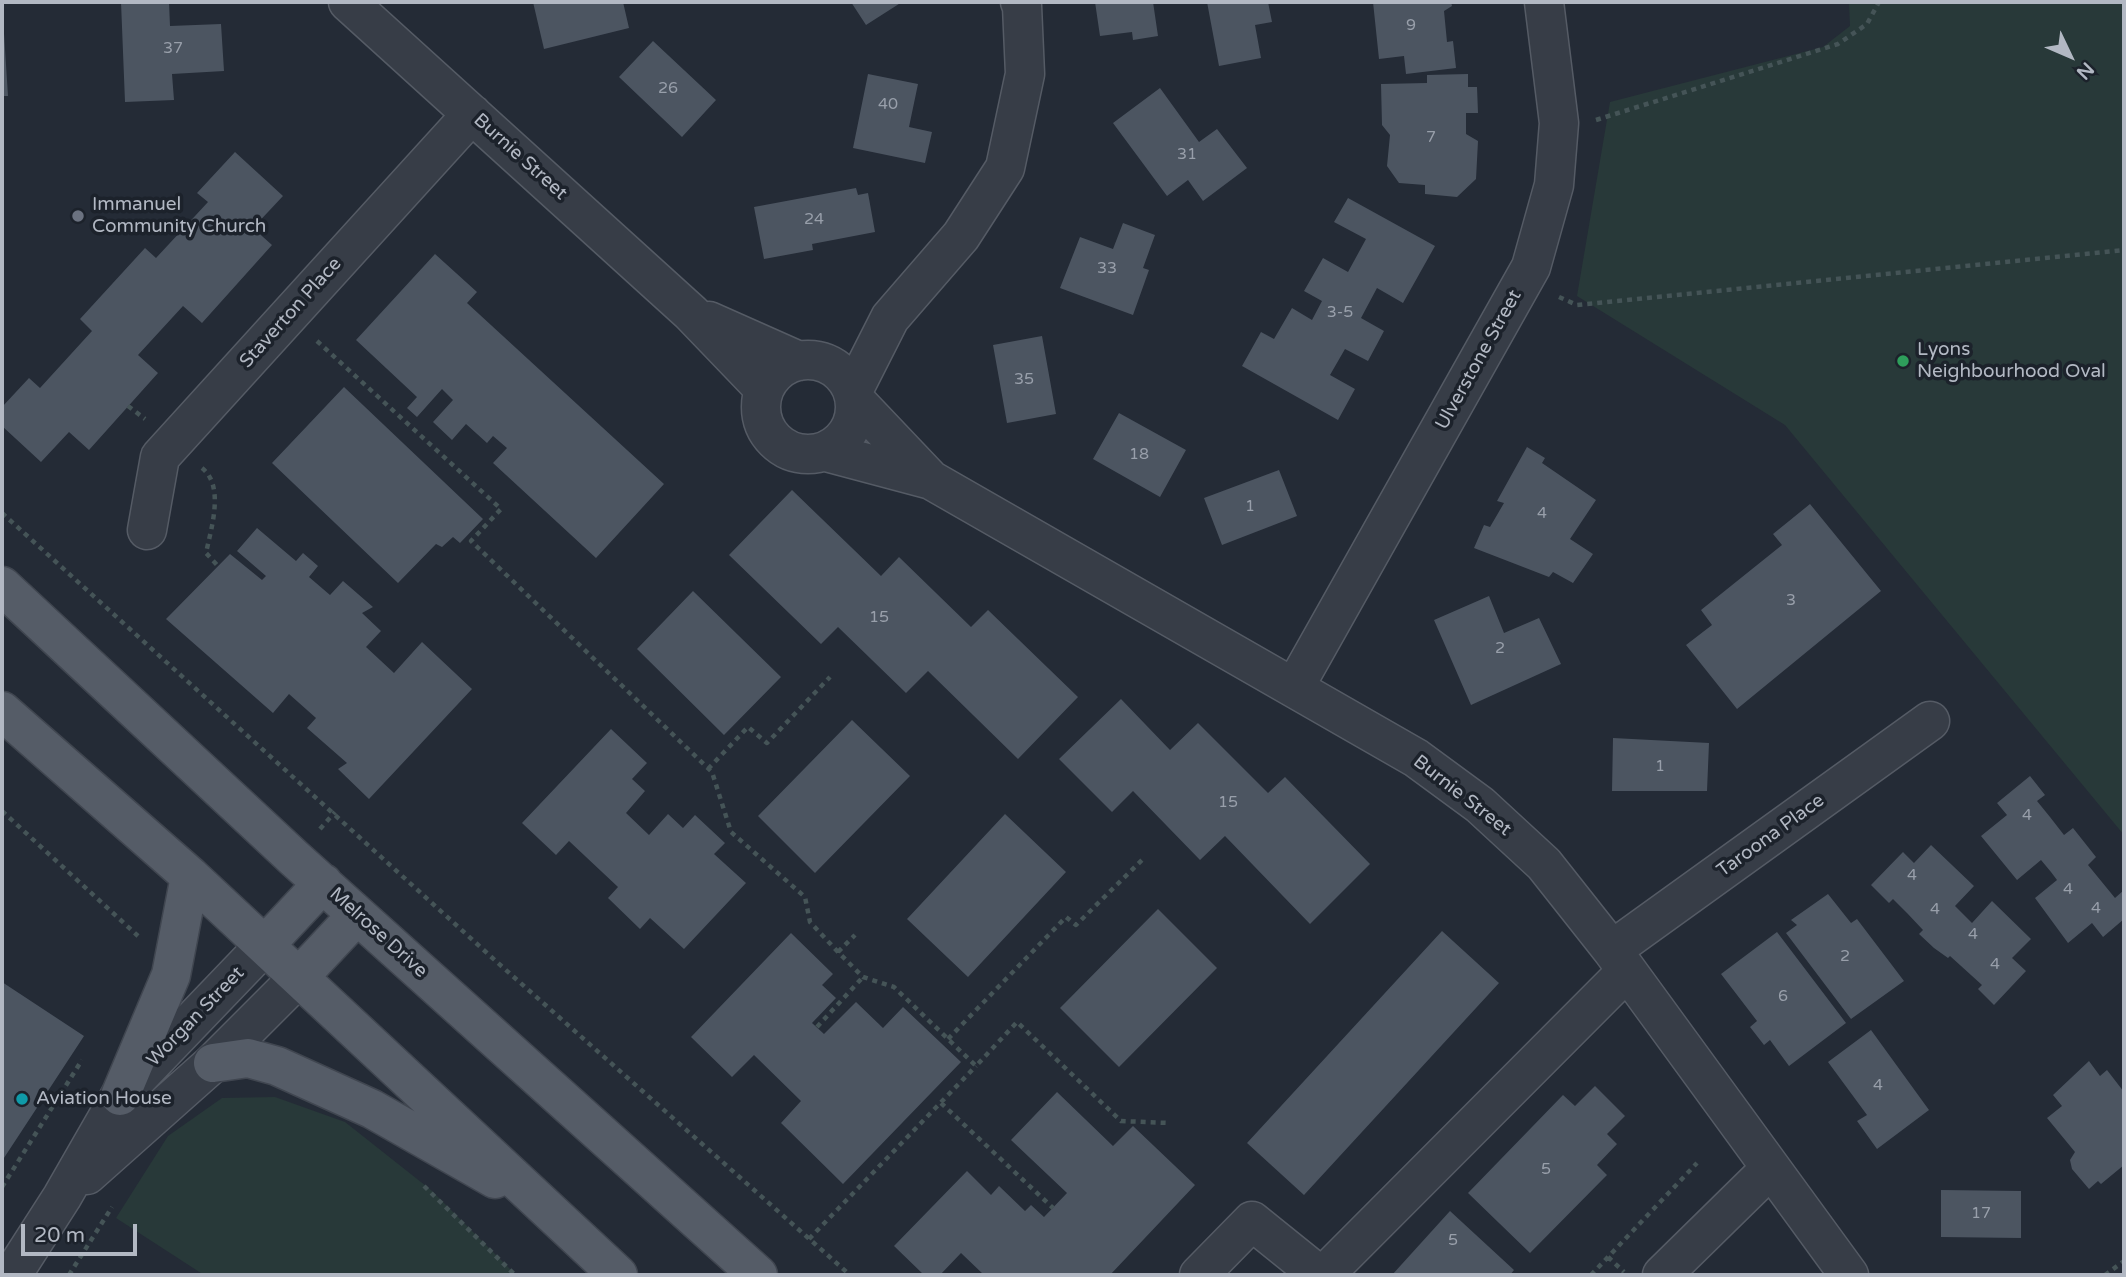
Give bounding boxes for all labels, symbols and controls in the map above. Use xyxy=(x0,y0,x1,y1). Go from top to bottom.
house number: 9 xyxy=(1406,16,1416,36)
north arrow xyxy=(2035,21,2105,91)
house number: 37 xyxy=(163,39,183,59)
text: N xyxy=(2072,57,2098,84)
house number: 26 xyxy=(658,79,678,99)
house number: 40 xyxy=(878,95,898,115)
street label: Burnie Street xyxy=(468,109,572,205)
house number: 7 xyxy=(1426,128,1436,148)
house number: 31 xyxy=(1177,145,1197,165)
place label: Immanuel Community Church xyxy=(92,194,266,238)
marker: Immanuel Community Church xyxy=(70,208,86,224)
house number: 24 xyxy=(804,210,824,230)
street label: Staverton Place xyxy=(235,253,347,373)
house number: 33 xyxy=(1097,259,1117,279)
street label: Ulverstone Street xyxy=(1431,286,1527,434)
house number: 3-5 xyxy=(1327,303,1353,323)
place label: Lyons Neighbourhood Oval xyxy=(1917,339,2106,383)
marker: Lyons Neighbourhood Oval xyxy=(1895,353,1911,369)
house number: 35 xyxy=(1014,370,1034,390)
house number: 18 xyxy=(1129,445,1149,465)
house number: 1 xyxy=(1245,497,1255,517)
house number: 4 xyxy=(1537,504,1547,524)
house number: 3 xyxy=(1786,591,1796,611)
house number: 15 xyxy=(869,608,889,628)
house number: 2 xyxy=(1495,639,1505,659)
street label: Burnie Street xyxy=(1408,751,1516,841)
house number: 1 xyxy=(1655,757,1665,777)
street label: Taroona Place xyxy=(1713,789,1829,883)
house number: 15 xyxy=(1218,793,1238,813)
house number: 4 xyxy=(2022,806,2032,826)
house number: 4 xyxy=(1907,866,1917,886)
house number: 4 xyxy=(2063,880,2073,900)
street label: Melrose Drive xyxy=(324,883,432,983)
house number: 4 xyxy=(2091,899,2101,919)
house number: 4 xyxy=(1930,900,1940,920)
house number: 4 xyxy=(1968,925,1978,945)
house number: 2 xyxy=(1840,947,1850,967)
house number: 4 xyxy=(1990,955,2000,975)
street label: Worgan Street xyxy=(143,962,249,1072)
house number: 6 xyxy=(1778,987,1788,1007)
house number: 4 xyxy=(1873,1076,1883,1096)
place label: Aviation House xyxy=(36,1088,172,1110)
marker: Aviation House xyxy=(14,1091,30,1107)
house number: 5 xyxy=(1541,1160,1551,1180)
house number: 17 xyxy=(1971,1204,1991,1224)
scale bar xyxy=(24,1210,140,1254)
text: 20 m xyxy=(34,1223,85,1248)
house number: 5 xyxy=(1448,1231,1458,1251)

